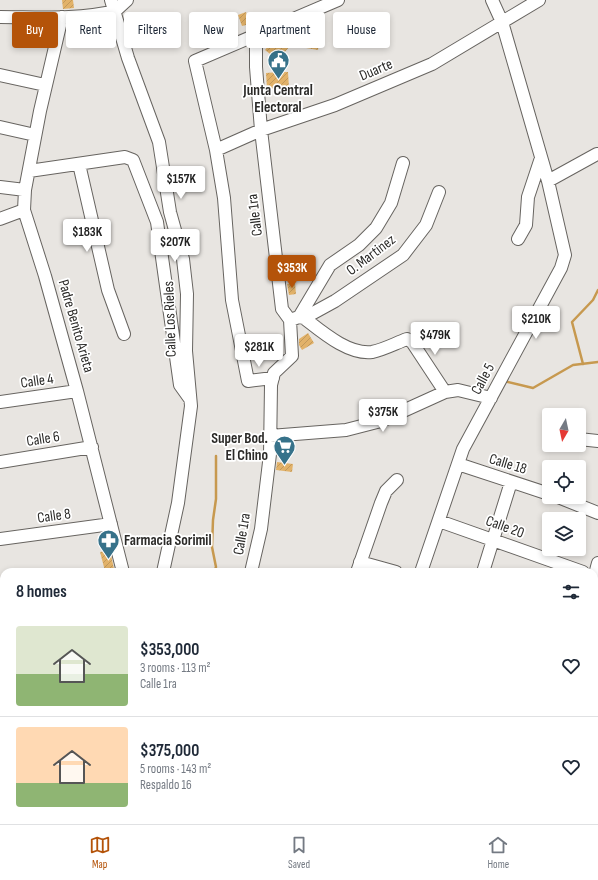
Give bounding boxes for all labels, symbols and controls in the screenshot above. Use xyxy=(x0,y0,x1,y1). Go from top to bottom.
chip: Buy xyxy=(12,12,58,48)
chip: Rent xyxy=(66,12,116,48)
chip: Filters xyxy=(124,12,181,48)
chip: New xyxy=(189,12,238,48)
chip: Apartment xyxy=(246,12,325,48)
chip: House xyxy=(333,12,390,48)
public building icon: Junta Central Electoral xyxy=(265,48,291,81)
street label: Duarte xyxy=(356,55,396,85)
place label: Junta Central Electoral xyxy=(242,81,313,117)
pin: $157K xyxy=(153,166,209,200)
text: $157K xyxy=(166,171,196,187)
street label: Calle 1ra xyxy=(243,193,267,237)
pin: $183K xyxy=(59,219,115,253)
text: $183K xyxy=(72,224,102,240)
pin: $207K xyxy=(147,229,203,263)
street label: O. Martinez xyxy=(343,230,400,280)
text: $207K xyxy=(160,234,190,250)
pin: $353K xyxy=(264,255,320,289)
text: $353K xyxy=(277,260,307,276)
street label: Padre Benito Arieta xyxy=(54,277,98,375)
street label: Calle Los Rieles xyxy=(159,281,181,357)
pin: $210K xyxy=(508,306,564,340)
text: $210K xyxy=(521,311,551,327)
pin: $479K xyxy=(407,322,463,356)
text: $479K xyxy=(420,327,450,343)
pin: $281K xyxy=(231,334,287,368)
text: $281K xyxy=(244,339,274,355)
street label: Calle 5 xyxy=(467,360,499,398)
street label: Calle 4 xyxy=(19,369,55,393)
pin: $375K xyxy=(355,399,411,433)
text: $375K xyxy=(368,404,398,420)
north arrow xyxy=(542,408,586,452)
map controls xyxy=(542,408,586,556)
street label: Calle 6 xyxy=(25,427,61,451)
place label: Super Bod. El Chino xyxy=(211,429,268,465)
supermarket icon: Super Bod. El Chino xyxy=(271,434,297,467)
street label: Calle 18 xyxy=(487,449,529,479)
button: locate xyxy=(542,460,586,504)
street label: Calle 8 xyxy=(36,504,72,528)
street label: Calle 1ra xyxy=(229,511,255,556)
street label: Calle 20 xyxy=(483,511,527,543)
button: layers xyxy=(542,512,586,556)
pharmacy icon: Farmacia Sorimil xyxy=(95,527,121,560)
place label: Farmacia Sorimil xyxy=(124,531,211,550)
icon: filters xyxy=(560,581,582,603)
text: 8 homes xyxy=(16,582,67,602)
text: $353,000 xyxy=(140,640,199,660)
icon: home xyxy=(48,642,96,690)
icon: heart xyxy=(560,655,582,677)
text: 3 rooms · 113 m² xyxy=(140,660,211,676)
text: Calle 1ra xyxy=(140,676,177,692)
text: $375,000 xyxy=(140,741,199,761)
icon: home xyxy=(48,743,96,791)
icon: heart xyxy=(560,756,582,778)
text: 5 rooms · 143 m² xyxy=(140,761,211,777)
text: Respaldo 16 xyxy=(140,777,192,793)
tab: Map xyxy=(89,834,111,871)
tab: Saved xyxy=(288,834,310,871)
tab: Home xyxy=(487,834,509,871)

